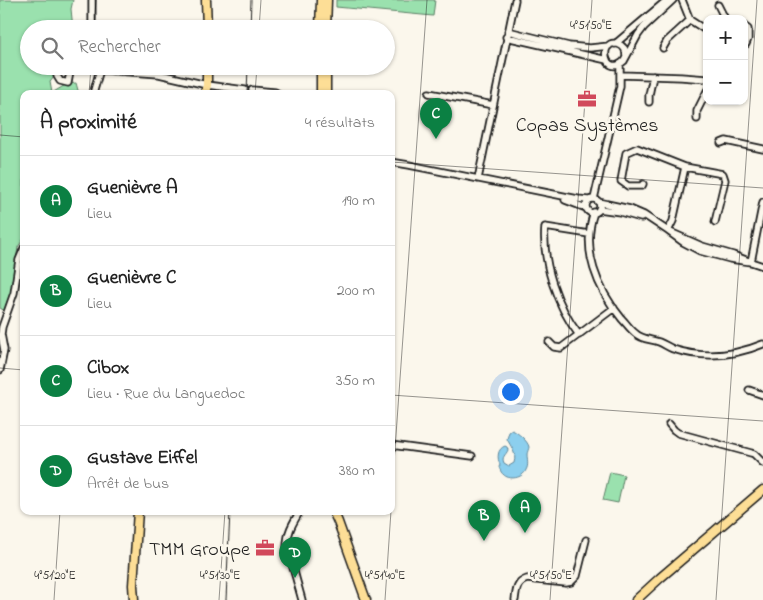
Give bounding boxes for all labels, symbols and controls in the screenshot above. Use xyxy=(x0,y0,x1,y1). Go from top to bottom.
map controls xyxy=(703,15,748,105)
button: + xyxy=(703,15,748,60)
text: 4°51'50"E xyxy=(570,17,612,35)
search box xyxy=(20,20,395,75)
icon: search xyxy=(38,34,66,62)
text: Rechercher xyxy=(78,34,161,61)
button: − xyxy=(703,60,748,105)
office icon: Copas Systèmes xyxy=(576,88,598,110)
pin: C xyxy=(420,98,452,139)
text: À proximité xyxy=(40,108,137,138)
text: 4 résultats xyxy=(305,111,375,135)
place label: Copas Systèmes xyxy=(516,112,658,141)
text: Guenièvre A xyxy=(87,175,178,202)
text: A xyxy=(51,189,61,213)
text: 190 m xyxy=(342,189,375,213)
text: Lieu xyxy=(87,202,112,226)
text: Guenièvre C xyxy=(87,265,176,292)
text: B xyxy=(51,279,61,303)
text: 200 m xyxy=(337,279,375,303)
text: Lieu xyxy=(87,292,112,316)
text: Cibox xyxy=(87,355,129,382)
text: C xyxy=(52,369,60,393)
text: 350 m xyxy=(336,369,375,393)
your location xyxy=(498,379,524,405)
text: Lieu · Rue du Languedoc xyxy=(87,382,245,406)
text: Gustave Eiffel xyxy=(87,445,198,472)
text: D xyxy=(50,459,62,483)
text: 380 m xyxy=(339,459,375,483)
text: Arrêt de bus xyxy=(87,472,169,496)
pin: A xyxy=(509,492,541,533)
pin: B xyxy=(468,500,500,541)
place label: TMM Groupe xyxy=(149,536,250,565)
office icon: TMM Groupe xyxy=(254,537,276,559)
pin: D xyxy=(279,537,311,578)
text: 4°51'20"E xyxy=(34,567,76,585)
text: 4°51'30"E xyxy=(200,567,240,585)
text: 4°51'40"E xyxy=(365,567,405,585)
text: 4°51'50"E xyxy=(530,567,572,585)

